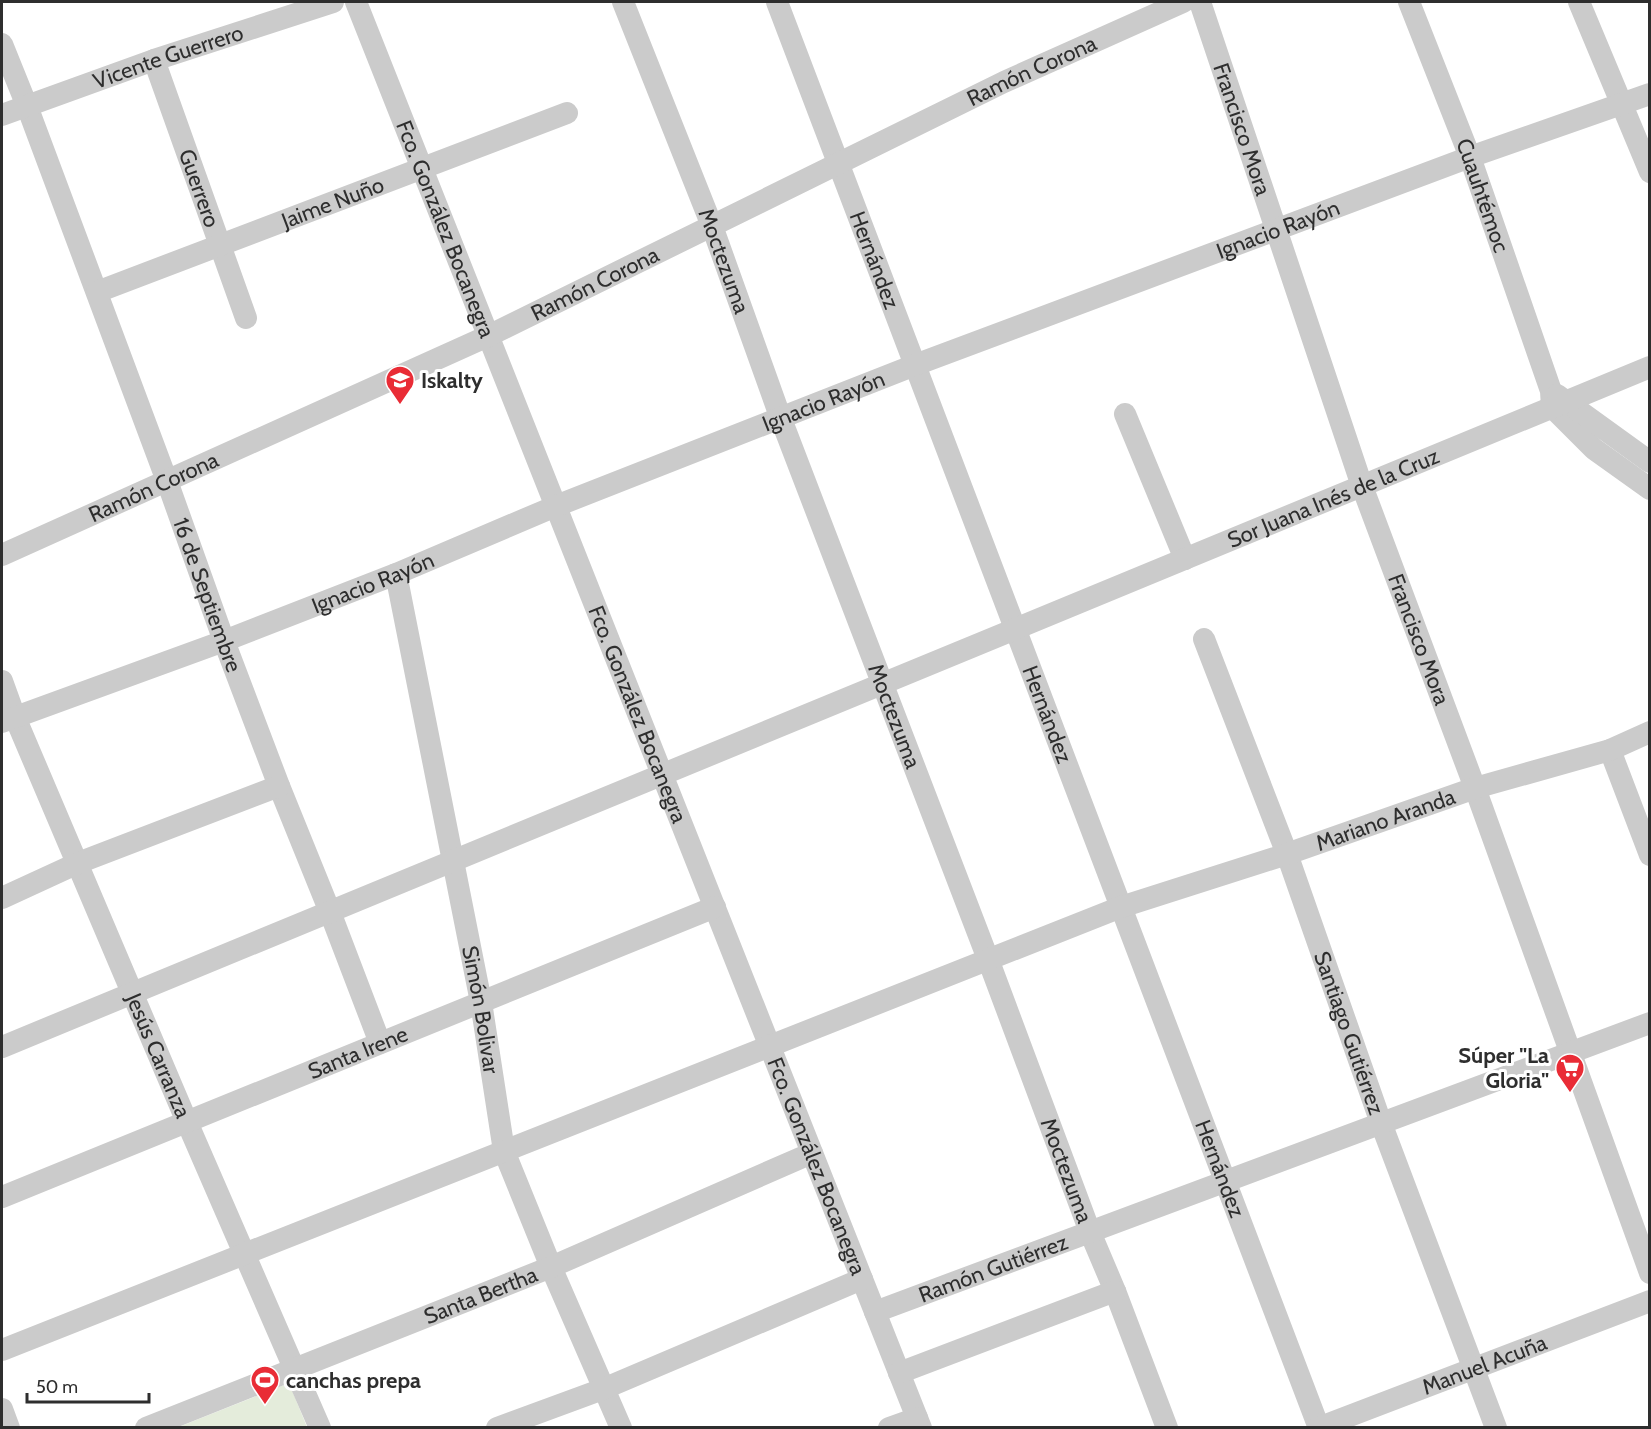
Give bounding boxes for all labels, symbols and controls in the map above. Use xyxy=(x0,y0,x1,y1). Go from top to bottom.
street label: Vicente Guerrero xyxy=(89,19,246,95)
street label: Ramón Corona xyxy=(962,29,1101,112)
street label: Francisco Mora xyxy=(1208,59,1277,199)
street label: Fco. González Bocanegra xyxy=(391,116,501,342)
street label: Cuauhtémoc xyxy=(1451,134,1515,256)
street label: Guerrero xyxy=(173,145,226,231)
street label: Jaime Nuño xyxy=(277,171,387,234)
street label: Ignacio Rayón xyxy=(1213,194,1343,264)
street label: Moctezuma xyxy=(693,204,756,318)
street label: Hernández xyxy=(844,207,906,313)
street label: Ramón Corona xyxy=(526,240,664,326)
school or university icon: Iskalty xyxy=(384,364,416,406)
street label: Ignacio Rayón xyxy=(758,365,889,437)
place label: Iskalty xyxy=(421,367,483,394)
street label: Sor Juana Inés de la Cruz xyxy=(1223,442,1443,553)
street label: Ramón Corona xyxy=(84,446,223,528)
street label: 16 de Septiembre xyxy=(168,514,248,676)
street label: Ignacio Rayón xyxy=(308,546,438,619)
street label: Francisco Mora xyxy=(1383,570,1456,709)
street label: Fco. González Bocanegra xyxy=(583,602,694,827)
street label: Moctezuma xyxy=(863,660,927,773)
street label: Hernández xyxy=(1017,662,1079,767)
street label: Mariano Aranda xyxy=(1312,782,1459,856)
street label: Simón Bolivar xyxy=(457,943,505,1076)
street label: Santiago Gutiérrez xyxy=(1309,948,1390,1118)
street label: Jesús Carranza xyxy=(120,988,197,1122)
street label: Santa Irene xyxy=(304,1020,412,1085)
place label: Súper "La Gloria" xyxy=(1458,1042,1549,1094)
supermarket icon: Súper "La Gloria" xyxy=(1554,1052,1586,1094)
street label: Fco. González Bocanegra xyxy=(762,1053,873,1279)
street label: Moctezuma xyxy=(1035,1114,1099,1227)
street label: Hernández xyxy=(1190,1116,1251,1221)
street label: Ramón Gutiérrez xyxy=(915,1228,1071,1308)
street label: Santa Bertha xyxy=(420,1260,542,1330)
street label: Manuel Acuña xyxy=(1418,1328,1551,1400)
sports icon: canchas prepa xyxy=(249,1364,281,1406)
scale bar xyxy=(27,1366,148,1404)
place label: canchas prepa xyxy=(286,1367,421,1394)
text: 50 m xyxy=(36,1376,78,1398)

